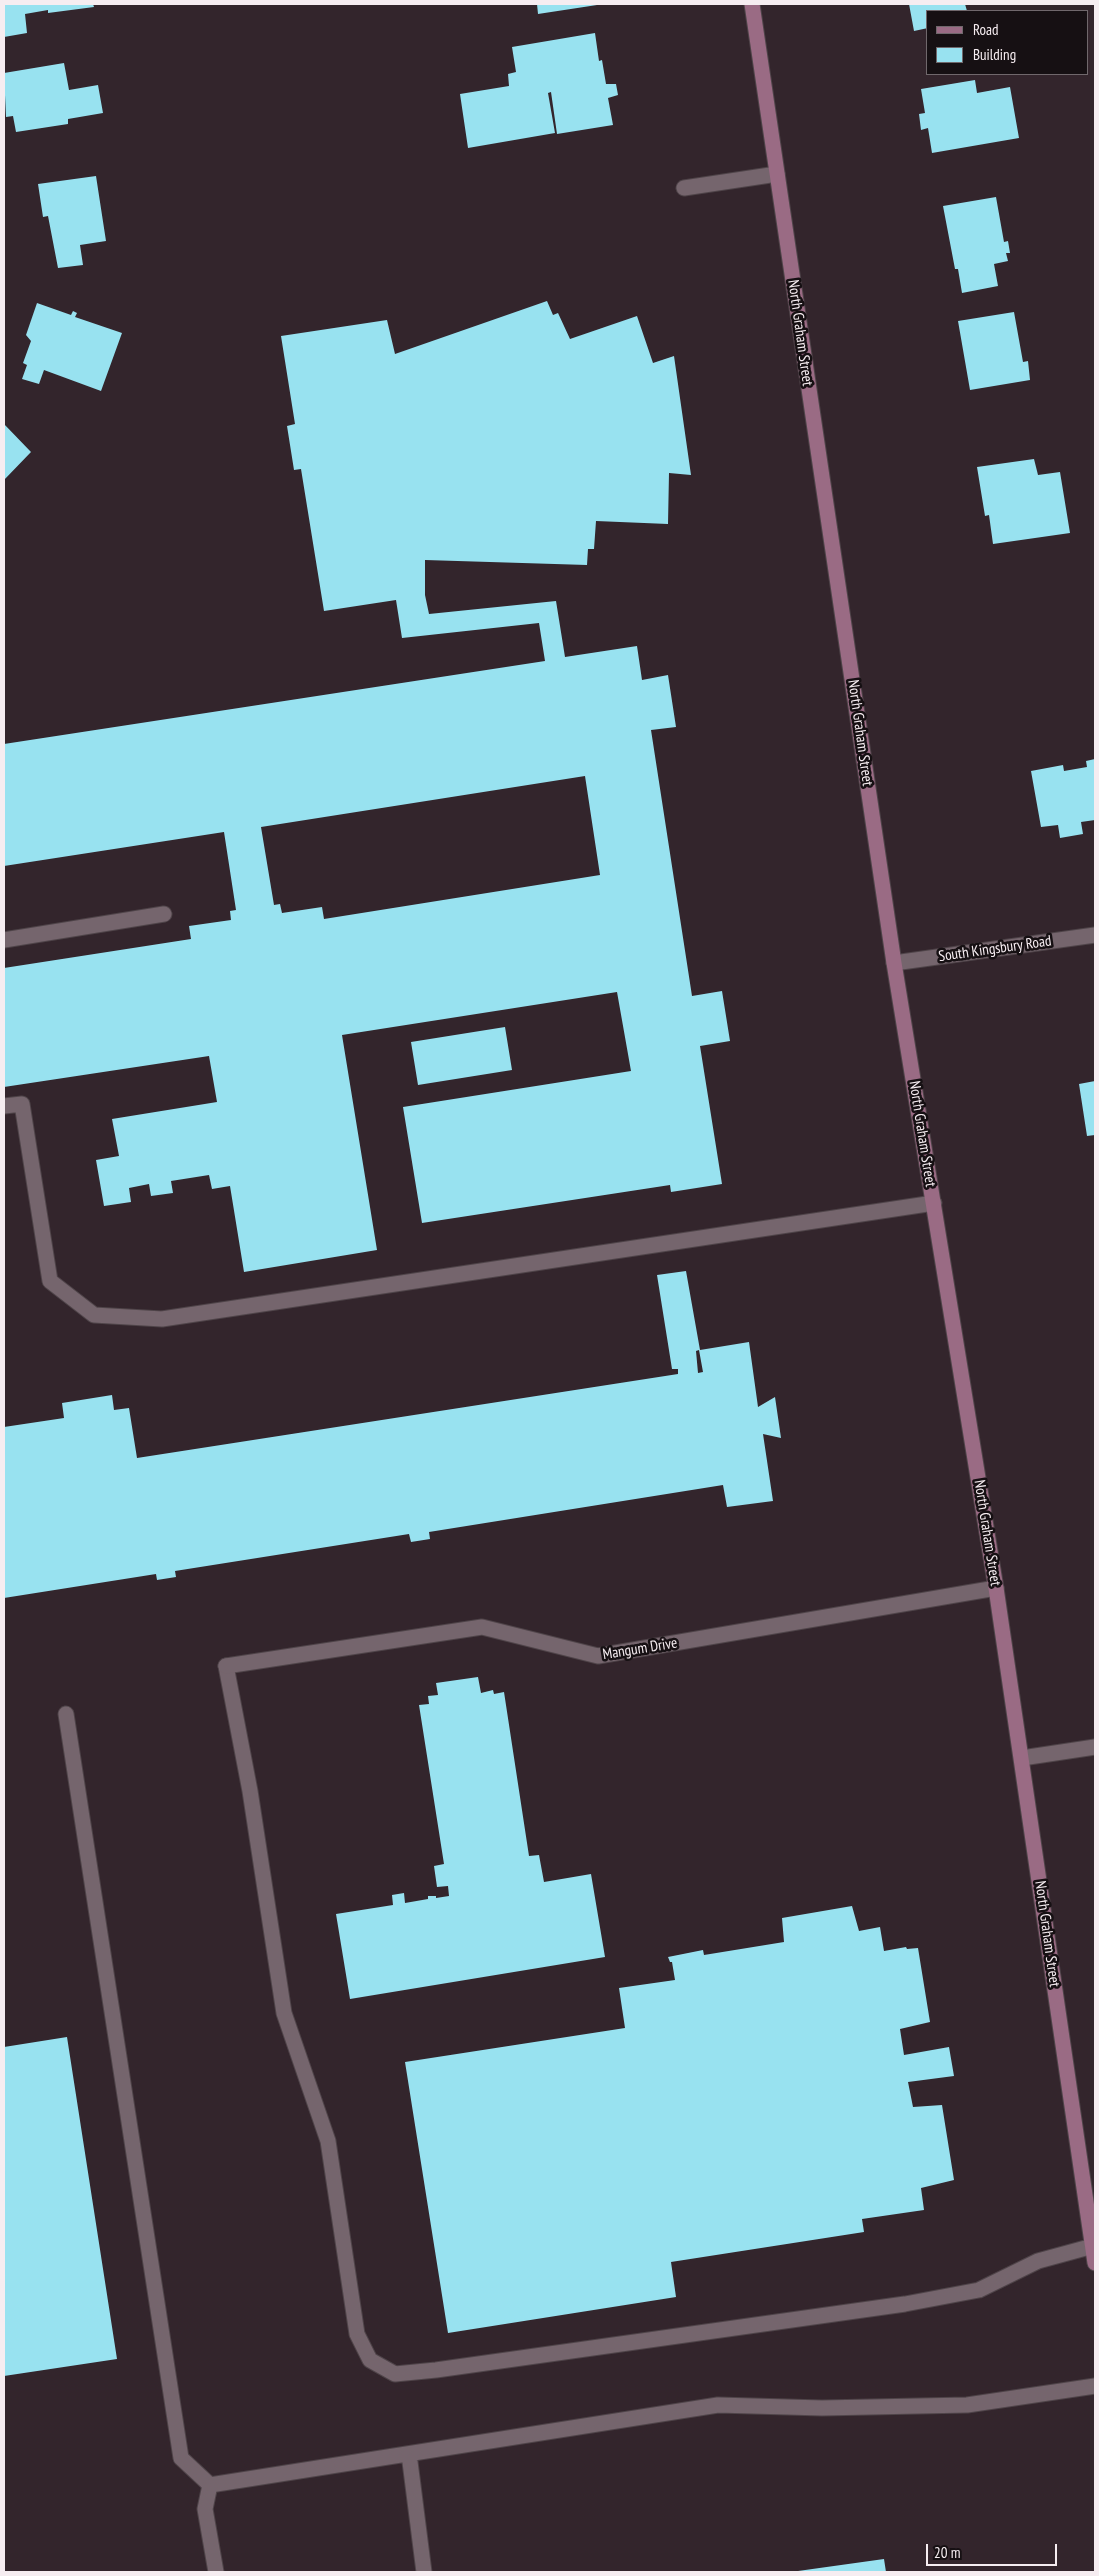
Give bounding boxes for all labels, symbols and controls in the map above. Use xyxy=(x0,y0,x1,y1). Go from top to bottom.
legend xyxy=(926,10,1089,75)
text: Road xyxy=(973,20,999,39)
text: Building xyxy=(973,45,1016,64)
street label: North Graham Street xyxy=(784,279,816,387)
street label: North Graham Street xyxy=(844,679,876,787)
street label: South Kingsbury Road xyxy=(937,932,1053,966)
street label: North Graham Street xyxy=(905,1080,939,1188)
street label: North Graham Street xyxy=(970,1479,1004,1587)
street label: Mangum Drive xyxy=(601,1634,679,1664)
street label: North Graham Street xyxy=(1031,1880,1063,1988)
scale bar xyxy=(929,2534,1060,2566)
text: 20 m xyxy=(934,2543,960,2562)

